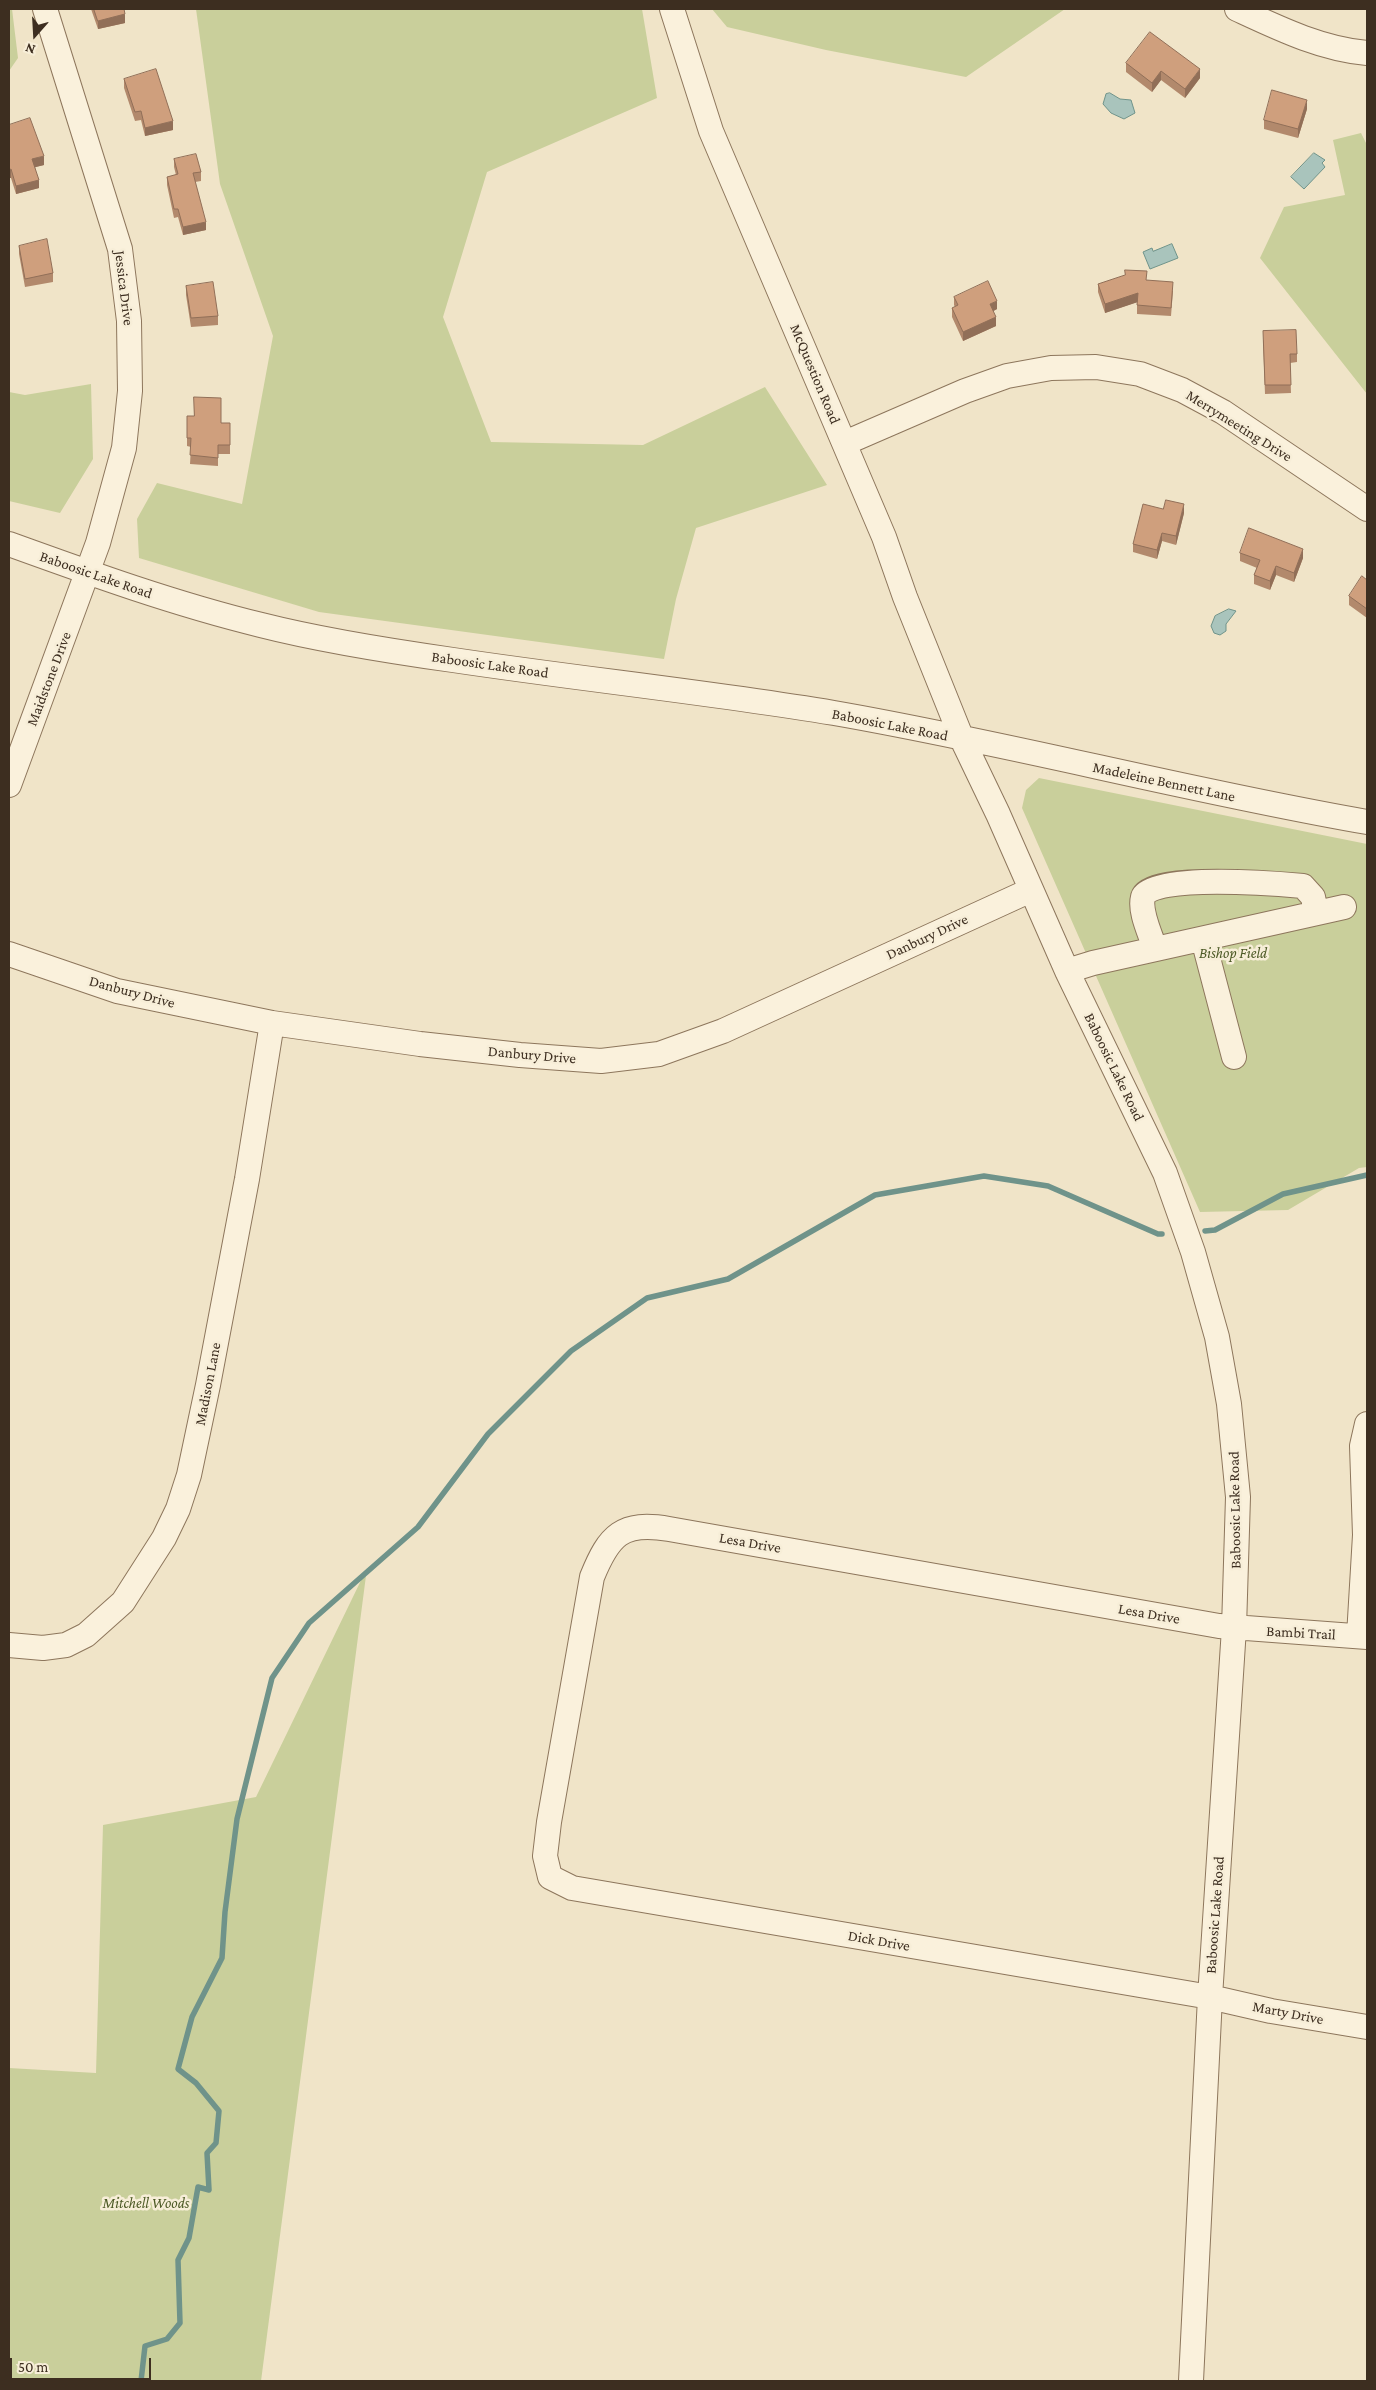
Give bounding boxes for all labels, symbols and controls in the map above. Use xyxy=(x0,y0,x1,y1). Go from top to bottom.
north arrow xyxy=(10,10,60,60)
text: N xyxy=(23,40,37,58)
street label: Jessica Drive xyxy=(110,250,138,326)
street label: McQuestion Road xyxy=(786,321,844,427)
street label: Merrymeeting Drive xyxy=(1183,386,1295,466)
street label: Baboosic Lake Road xyxy=(37,547,155,603)
street label: Maidstone Drive xyxy=(23,629,75,729)
street label: Baboosic Lake Road xyxy=(430,648,550,682)
street label: Baboosic Lake Road xyxy=(830,705,950,745)
street label: Madeleine Bennett Lane xyxy=(1091,758,1237,806)
street label: Danbury Drive xyxy=(883,910,971,964)
park label: Bishop Field xyxy=(1199,944,1267,962)
street label: Danbury Drive xyxy=(87,972,177,1012)
street label: Baboosic Lake Road xyxy=(1080,1010,1148,1124)
street label: Danbury Drive xyxy=(487,1042,577,1068)
street label: Madison Lane xyxy=(191,1341,225,1427)
street label: Baboosic Lake Road xyxy=(1225,1451,1245,1569)
street label: Lesa Drive xyxy=(718,1529,782,1557)
street label: Lesa Drive xyxy=(1117,1600,1181,1628)
street label: Bambi Trail xyxy=(1266,1622,1336,1644)
street label: Baboosic Lake Road xyxy=(1202,1856,1228,1974)
street label: Dick Drive xyxy=(847,1927,911,1955)
street label: Marty Drive xyxy=(1251,1997,1325,2029)
park label: Mitchell Woods xyxy=(103,2194,189,2212)
scale bar xyxy=(12,2348,154,2380)
text: 50 m xyxy=(18,2359,48,2375)

